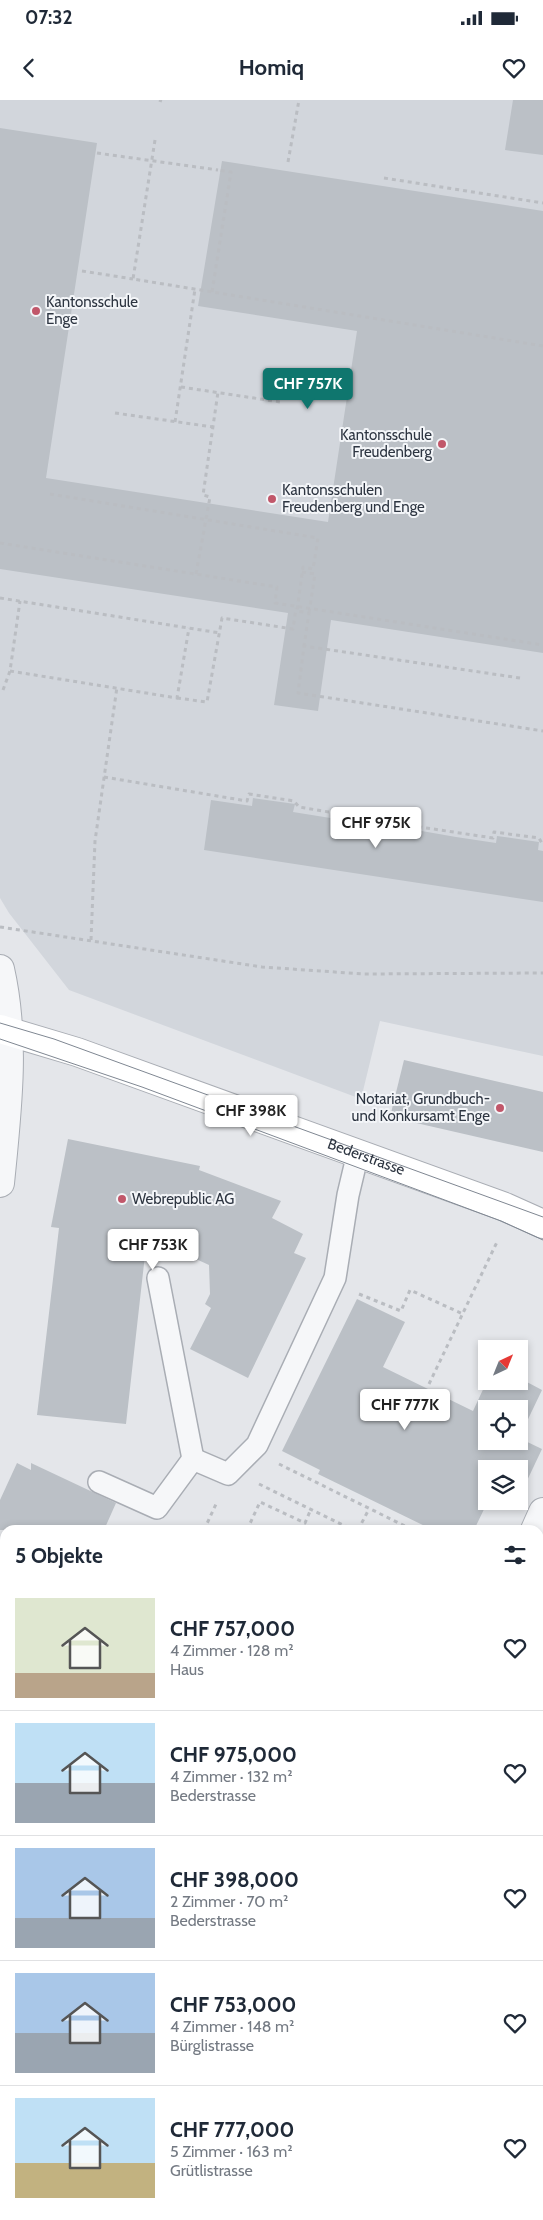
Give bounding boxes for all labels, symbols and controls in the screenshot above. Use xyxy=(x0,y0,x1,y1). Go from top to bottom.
text: 07:32 xyxy=(25,6,73,29)
icon: back xyxy=(15,54,43,82)
text: Homiq xyxy=(239,54,304,81)
icon: heart xyxy=(500,54,528,82)
place label: Kantonsschule Enge xyxy=(46,293,138,328)
marker: Kantonsschule Enge xyxy=(30,305,42,317)
pin: CHF 757K xyxy=(256,368,360,410)
text: CHF 757K xyxy=(274,374,342,393)
place label: Kantonsschule Freudenberg xyxy=(340,426,433,461)
marker: Kantonsschule Freudenberg xyxy=(436,438,448,450)
place label: Kantonsschulen Freudenberg und Enge xyxy=(282,481,425,516)
marker: Kantonsschulen Freudenberg und Enge xyxy=(266,493,278,505)
pin: CHF 975K xyxy=(324,806,428,849)
text: CHF 975K xyxy=(341,813,411,832)
place label: Notariat, Grundbuch- und Konkursamt Enge xyxy=(352,1090,490,1125)
pin: CHF 398K xyxy=(199,1094,303,1137)
text: CHF 398K xyxy=(216,1101,286,1120)
marker: Notariat, Grundbuch- und Konkursamt Enge xyxy=(494,1102,506,1114)
street label: Bederstrasse xyxy=(325,1135,408,1179)
place label: Webrepublic AG xyxy=(132,1190,234,1208)
marker: Webrepublic AG xyxy=(116,1193,128,1205)
pin: CHF 753K xyxy=(101,1228,205,1271)
text: CHF 753K xyxy=(119,1235,187,1254)
north arrow xyxy=(478,1340,528,1390)
map controls xyxy=(478,1340,528,1510)
pin: CHF 777K xyxy=(353,1388,457,1431)
text: CHF 777K xyxy=(371,1395,439,1414)
button: locate xyxy=(478,1400,528,1450)
button: layers xyxy=(478,1460,528,1510)
icon: filters xyxy=(501,1541,529,1569)
text: 5 Objekte xyxy=(15,1543,103,1568)
text: CHF 757,000 xyxy=(170,1616,295,1641)
icon: home xyxy=(55,1618,115,1678)
icon: heart xyxy=(501,1634,529,1662)
text: 4 Zimmer · 128 m² xyxy=(170,1641,294,1660)
text: Haus xyxy=(170,1660,204,1679)
text: CHF 975,000 xyxy=(170,1742,297,1767)
icon: home xyxy=(55,1743,115,1803)
icon: heart xyxy=(501,1759,529,1787)
text: 4 Zimmer · 132 m² xyxy=(170,1767,292,1786)
text: Bederstrasse xyxy=(170,1786,256,1805)
text: CHF 398,000 xyxy=(170,1867,299,1892)
icon: home xyxy=(55,1868,115,1928)
icon: heart xyxy=(501,1884,529,1912)
text: 2 Zimmer · 70 m² xyxy=(170,1892,288,1911)
text: Bederstrasse xyxy=(170,1911,256,1930)
text: CHF 753,000 xyxy=(170,1992,296,2017)
icon: home xyxy=(55,1993,115,2053)
icon: heart xyxy=(501,2009,529,2037)
text: 4 Zimmer · 148 m² xyxy=(170,2017,294,2036)
text: Bürglistrasse xyxy=(170,2036,254,2055)
text: CHF 777,000 xyxy=(170,2117,294,2142)
icon: home xyxy=(55,2118,115,2178)
icon: heart xyxy=(501,2134,529,2162)
text: 5 Zimmer · 163 m² xyxy=(170,2142,293,2161)
text: Grütlistrasse xyxy=(170,2161,253,2180)

